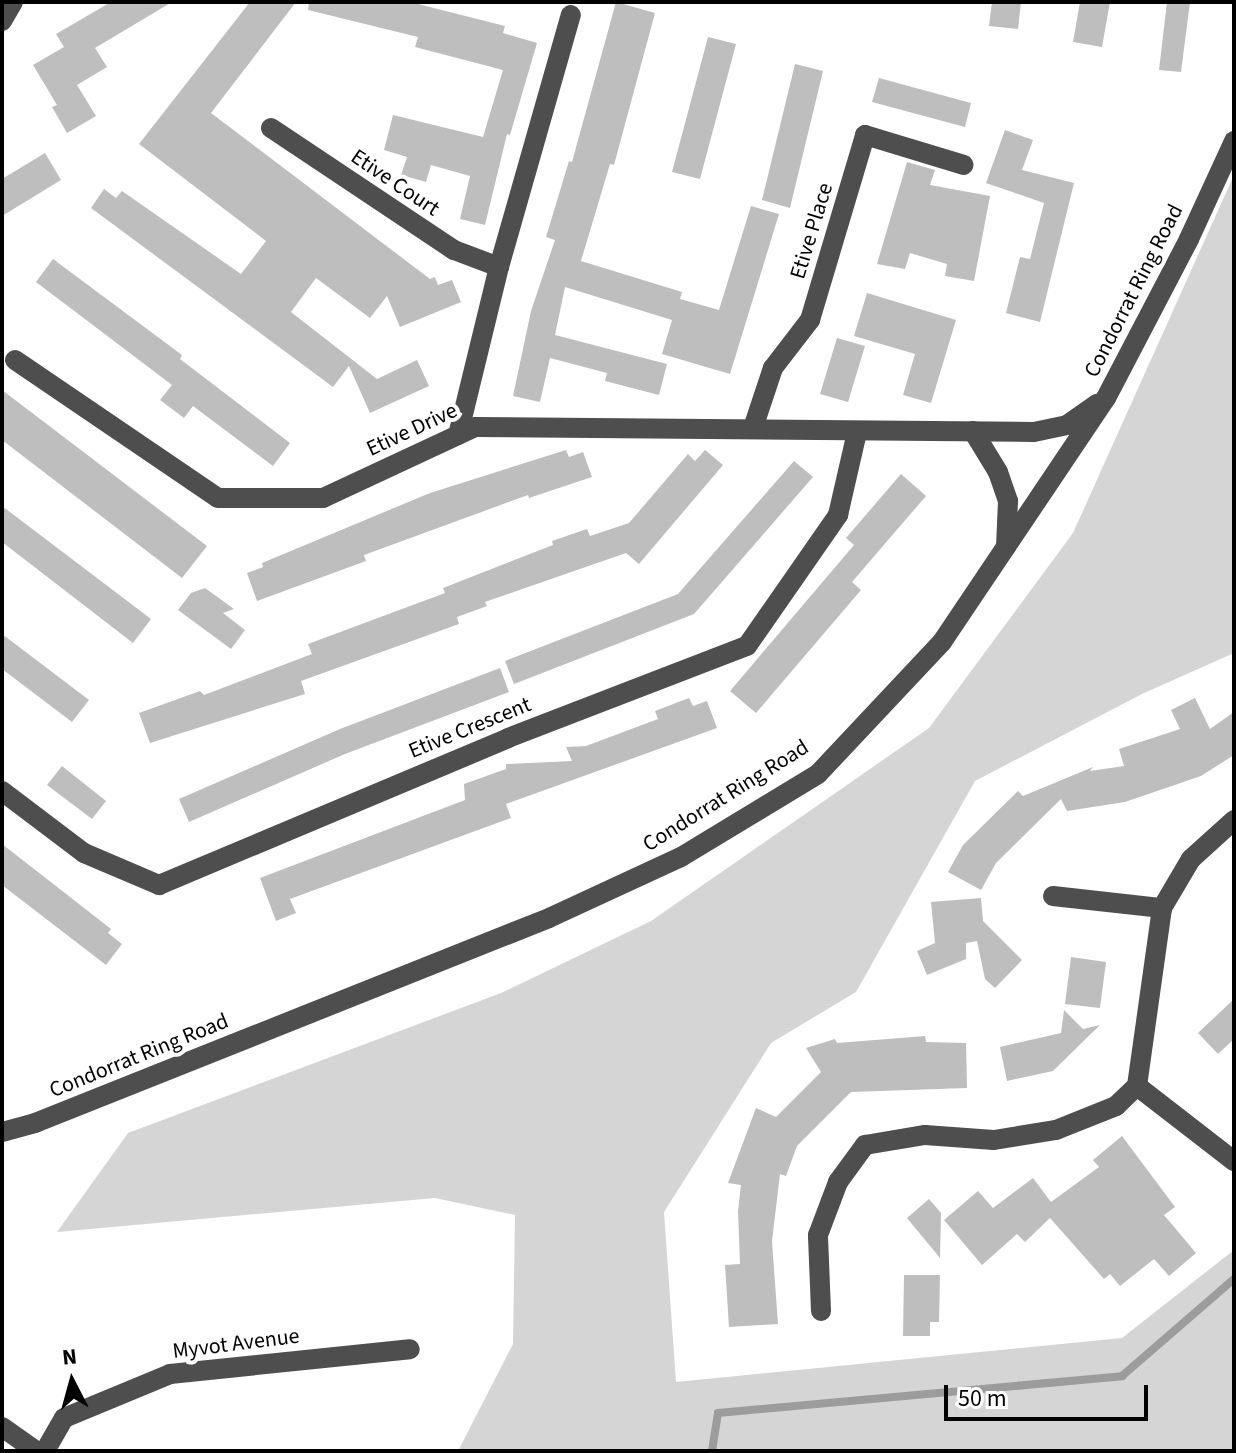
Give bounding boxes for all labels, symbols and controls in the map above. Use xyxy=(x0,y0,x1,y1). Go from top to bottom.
street label: Etive Court xyxy=(346,144,444,222)
street label: Etive Place xyxy=(785,180,839,282)
street label: Condorrat Ring Road xyxy=(1079,200,1189,382)
street label: Etive Drive xyxy=(362,398,462,462)
street label: Etive Crescent xyxy=(405,692,535,764)
street label: Condorrat Ring Road xyxy=(638,734,814,858)
street label: Condorrat Ring Road xyxy=(46,1008,232,1104)
street label: Myvot Avenue xyxy=(171,1323,301,1365)
text: N xyxy=(61,1340,78,1374)
north arrow xyxy=(32,1341,112,1421)
scale bar xyxy=(948,1369,1152,1419)
text: 50 m xyxy=(958,1381,1007,1416)

